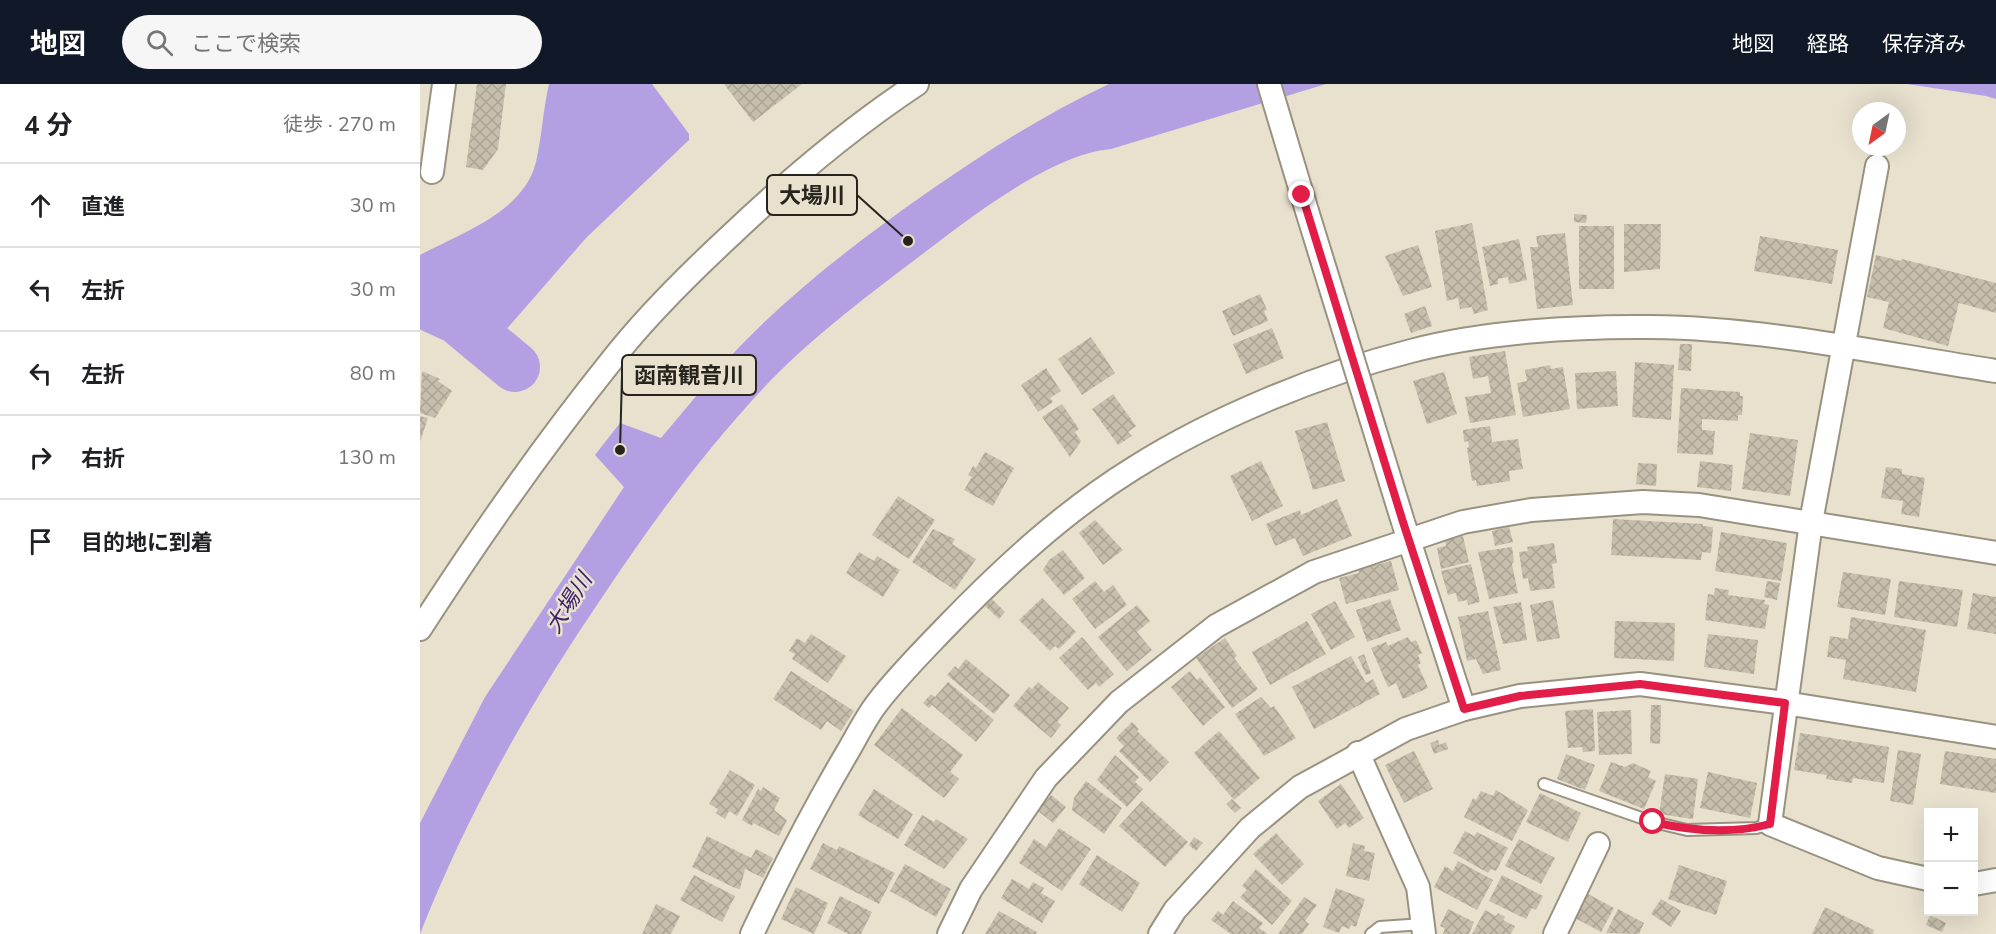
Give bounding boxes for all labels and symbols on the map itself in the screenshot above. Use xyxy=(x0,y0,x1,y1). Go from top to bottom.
north arrow xyxy=(1852,102,1906,156)
callout: 大場川 xyxy=(767,175,857,215)
text: 大場川 xyxy=(779,181,845,211)
route end xyxy=(1288,181,1314,207)
callout: 函南観音川 xyxy=(622,355,756,395)
text: 函南観音川 xyxy=(634,361,744,391)
water label: 大場川 xyxy=(539,565,600,639)
route start xyxy=(1639,808,1665,834)

